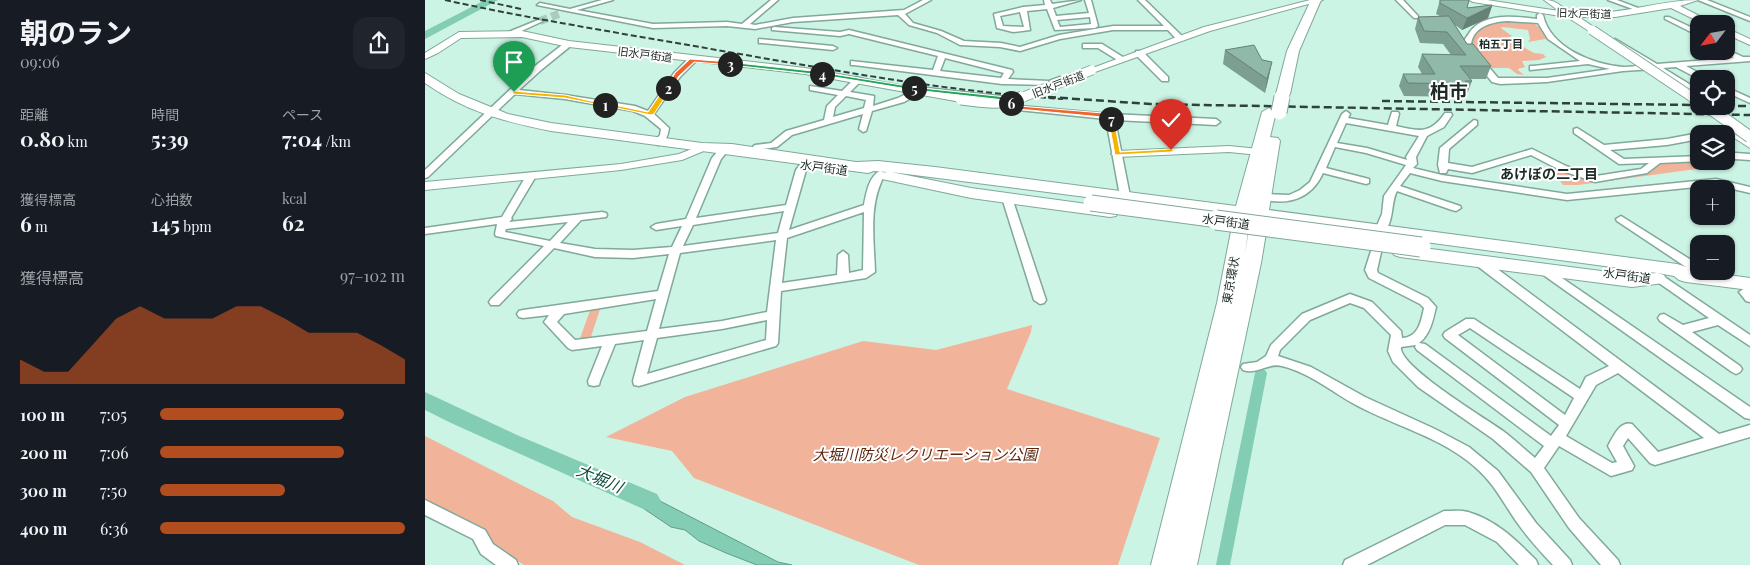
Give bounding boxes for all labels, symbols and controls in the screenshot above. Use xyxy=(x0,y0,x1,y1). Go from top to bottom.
street label: 旧水戸街道 xyxy=(1556,5,1612,21)
text: 朝のラン xyxy=(20,13,132,50)
north arrow xyxy=(1690,15,1735,60)
map controls xyxy=(1690,15,1735,280)
button: share xyxy=(353,17,405,69)
district label: 柏五丁目 xyxy=(1479,36,1523,51)
pin xyxy=(493,41,535,92)
street label: 旧水戸街道 xyxy=(617,43,673,65)
icon: arrive xyxy=(500,48,528,76)
text: 09:06 xyxy=(20,51,60,72)
pin: 3 xyxy=(717,52,743,76)
text: 3 xyxy=(727,55,734,74)
pin: 4 xyxy=(809,62,835,86)
text: 4 xyxy=(819,65,826,84)
street label: 旧水戸街道 xyxy=(1030,67,1086,101)
button: locate xyxy=(1690,70,1735,115)
pin: 2 xyxy=(655,76,681,100)
pin: 5 xyxy=(901,76,927,100)
district label: 柏市 xyxy=(1430,77,1468,103)
text: 2 xyxy=(665,79,672,98)
text: 5 xyxy=(911,79,918,98)
pin: 6 xyxy=(999,90,1023,116)
pin: 1 xyxy=(593,92,617,118)
text: 6 xyxy=(1008,94,1015,113)
text: 1 xyxy=(603,96,608,115)
pin xyxy=(1150,99,1192,150)
text: 距離 xyxy=(20,105,48,124)
text: 時間 xyxy=(151,105,179,124)
text: ペース xyxy=(282,105,323,124)
pin: 7 xyxy=(1099,106,1123,132)
icon: check xyxy=(1157,106,1185,134)
text: 7 xyxy=(1108,110,1115,129)
text: 0.80 xyxy=(20,124,65,152)
text: 5:39 xyxy=(151,124,189,152)
text: 7:04 xyxy=(282,124,322,152)
button: layers xyxy=(1690,125,1735,170)
text: km xyxy=(65,132,88,151)
text: /km xyxy=(322,132,351,151)
street label: 水戸街道 xyxy=(799,156,849,178)
district label: あけぼの二丁目 xyxy=(1500,164,1598,183)
button: + xyxy=(1690,180,1735,225)
text: kcal xyxy=(282,189,307,208)
text: 獲得標高 xyxy=(20,190,76,209)
text: 心拍数 xyxy=(151,190,193,209)
text: 62 xyxy=(282,208,305,236)
text: 6 xyxy=(20,209,32,237)
text: 145 xyxy=(151,209,180,237)
street label: 水戸街道 xyxy=(1201,210,1251,232)
text: m xyxy=(32,217,48,236)
text: bpm xyxy=(180,217,212,236)
button: − xyxy=(1690,235,1735,280)
street label: 東京環状 xyxy=(1218,255,1242,305)
street label: 水戸街道 xyxy=(1602,264,1652,286)
text: 97–102 m xyxy=(340,265,405,286)
text: 獲得標高 xyxy=(20,267,84,288)
text: 100 m xyxy=(20,404,65,425)
text: 7:05 xyxy=(100,404,127,425)
text: 200 m xyxy=(20,442,67,463)
text: 7:06 xyxy=(100,442,129,463)
park label: 大堀川防災レクリエーション公園 xyxy=(813,444,1039,464)
water label: 大堀川 xyxy=(574,459,628,498)
text: 300 m xyxy=(20,480,67,501)
text: 7:50 xyxy=(100,480,127,501)
text: 400 m xyxy=(20,518,67,539)
text: 6:36 xyxy=(100,518,128,539)

